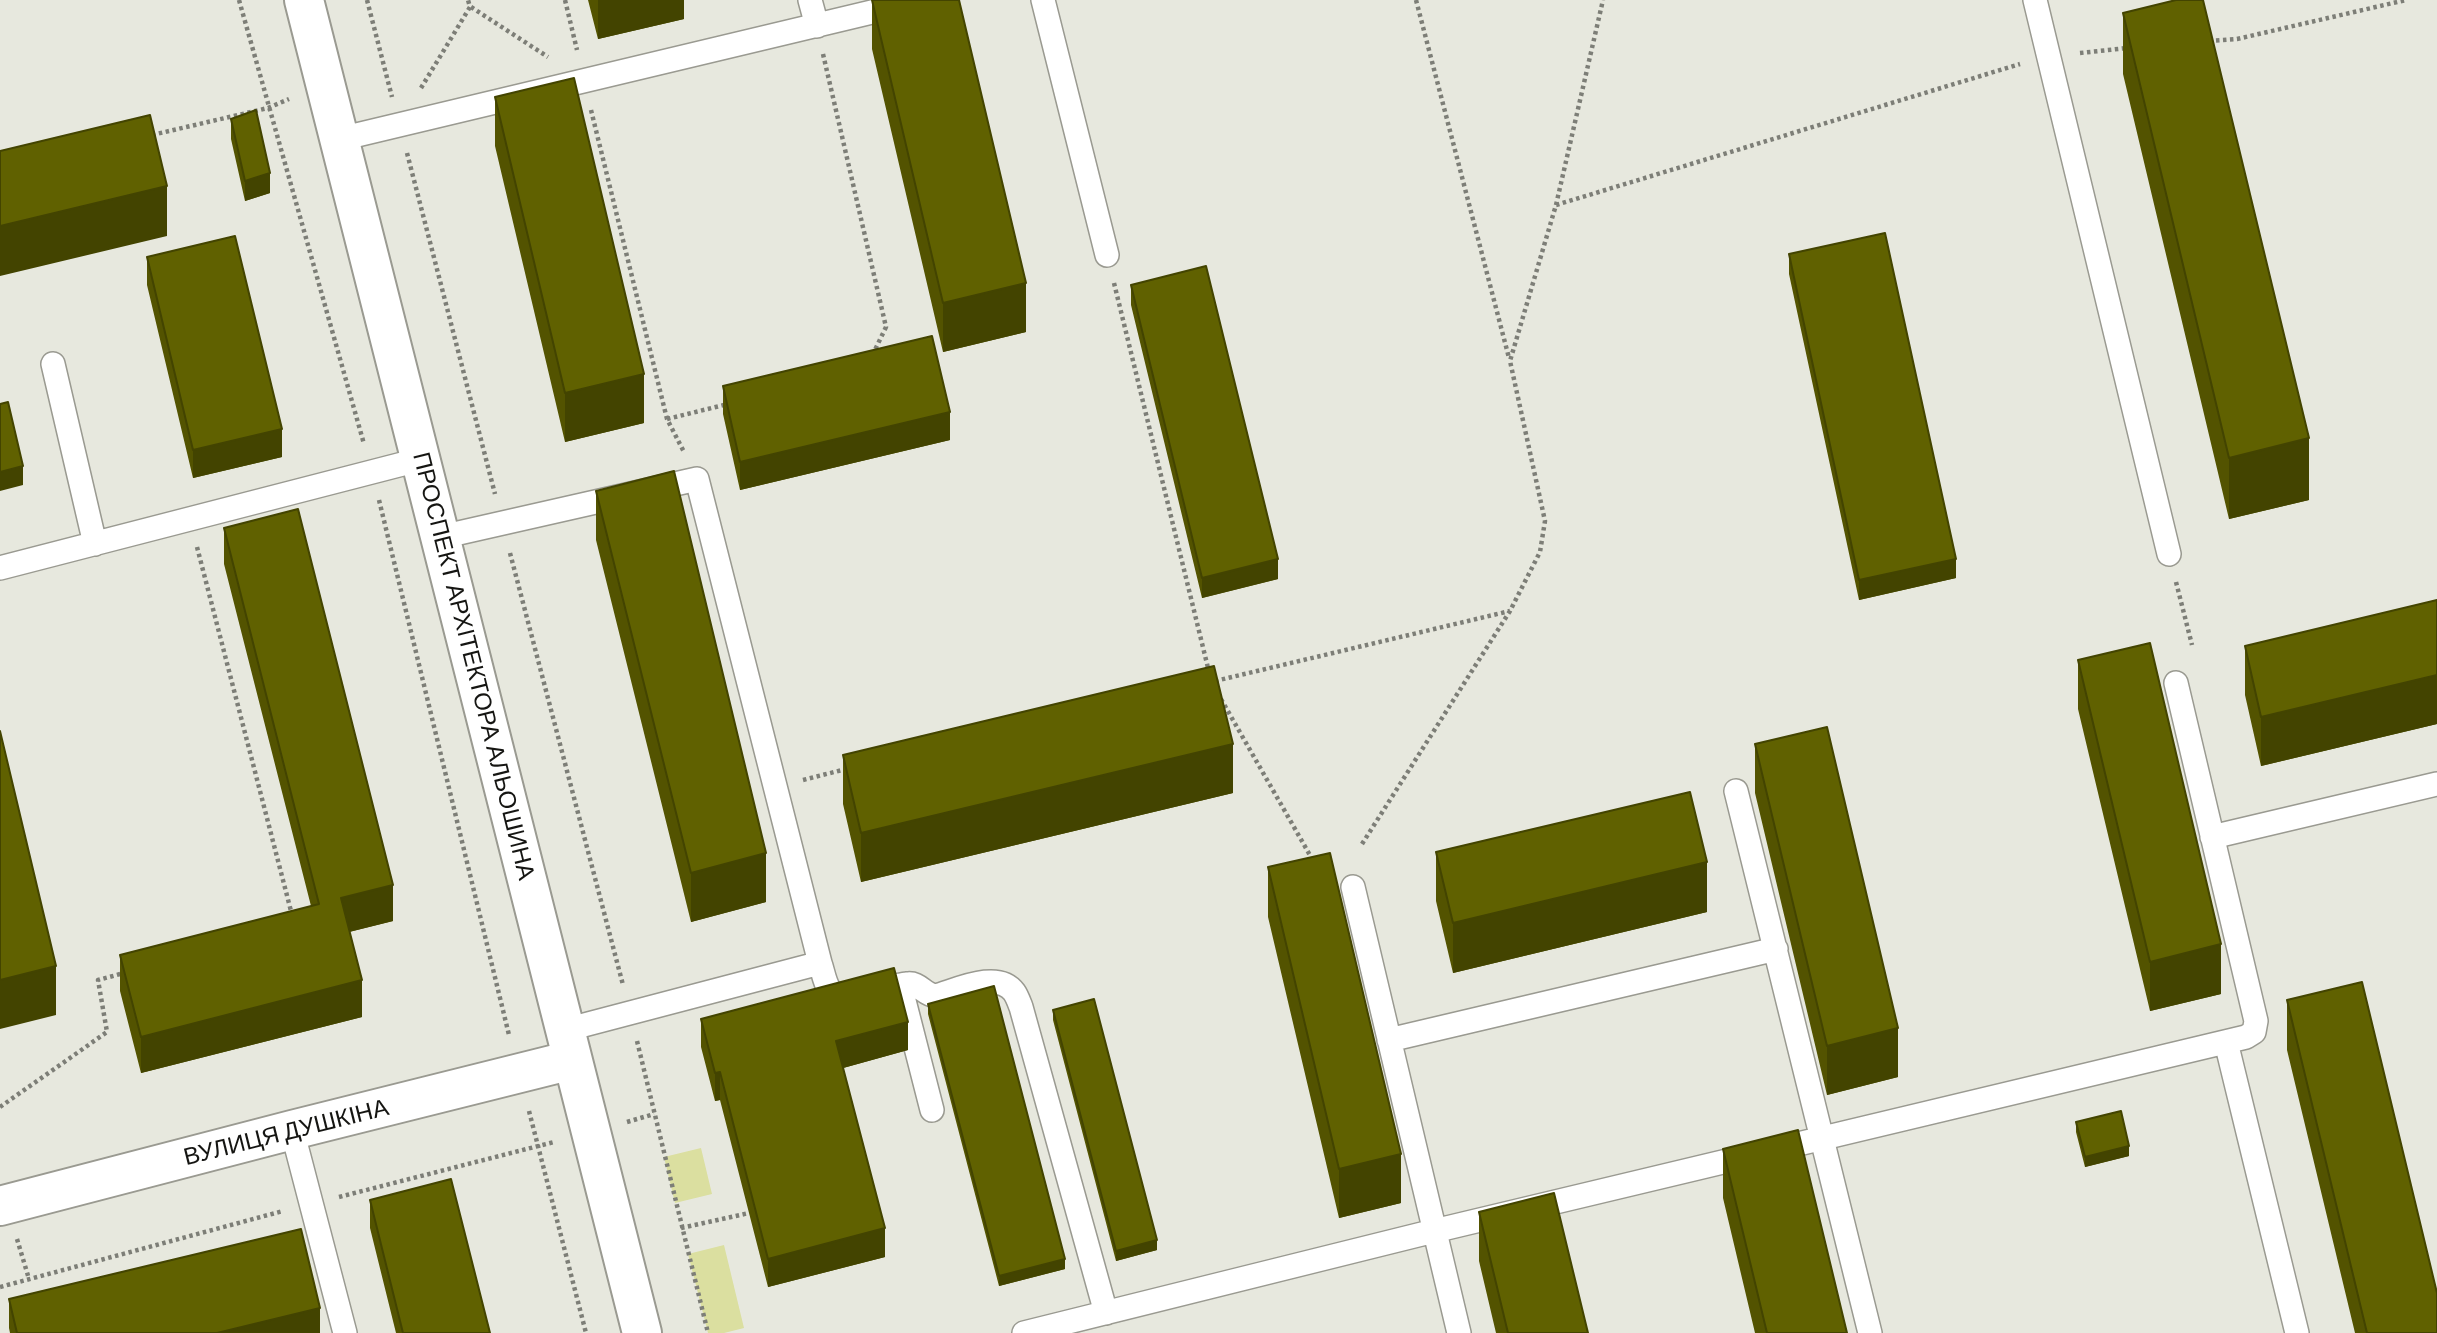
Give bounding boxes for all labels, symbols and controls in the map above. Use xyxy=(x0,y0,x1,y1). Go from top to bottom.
street label: ПРОСПЕКТ АРХІТЕКТОРА АЛЬОШИНА xyxy=(407,449,541,883)
street label: ВУЛИЦЯ ДУШКІНА xyxy=(180,1093,392,1171)

